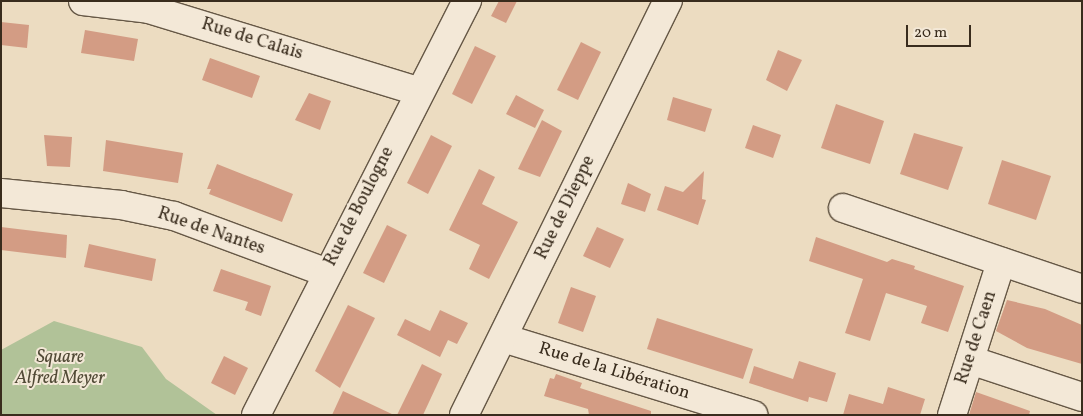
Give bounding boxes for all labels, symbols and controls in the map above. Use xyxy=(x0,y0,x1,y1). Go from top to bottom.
street label: Rue de Calais xyxy=(199,14,305,66)
scale bar xyxy=(908,15,973,47)
text: 20 m xyxy=(914,23,947,44)
street label: Rue de Boulogne xyxy=(321,144,399,270)
street label: Rue de Dieppe xyxy=(531,152,601,264)
street label: Rue de Nantes xyxy=(154,204,268,260)
street label: Rue de Caen xyxy=(952,289,1002,387)
street label: Rue de la Libération xyxy=(536,339,692,405)
park label: Square Alfred Meyer xyxy=(15,348,105,390)

